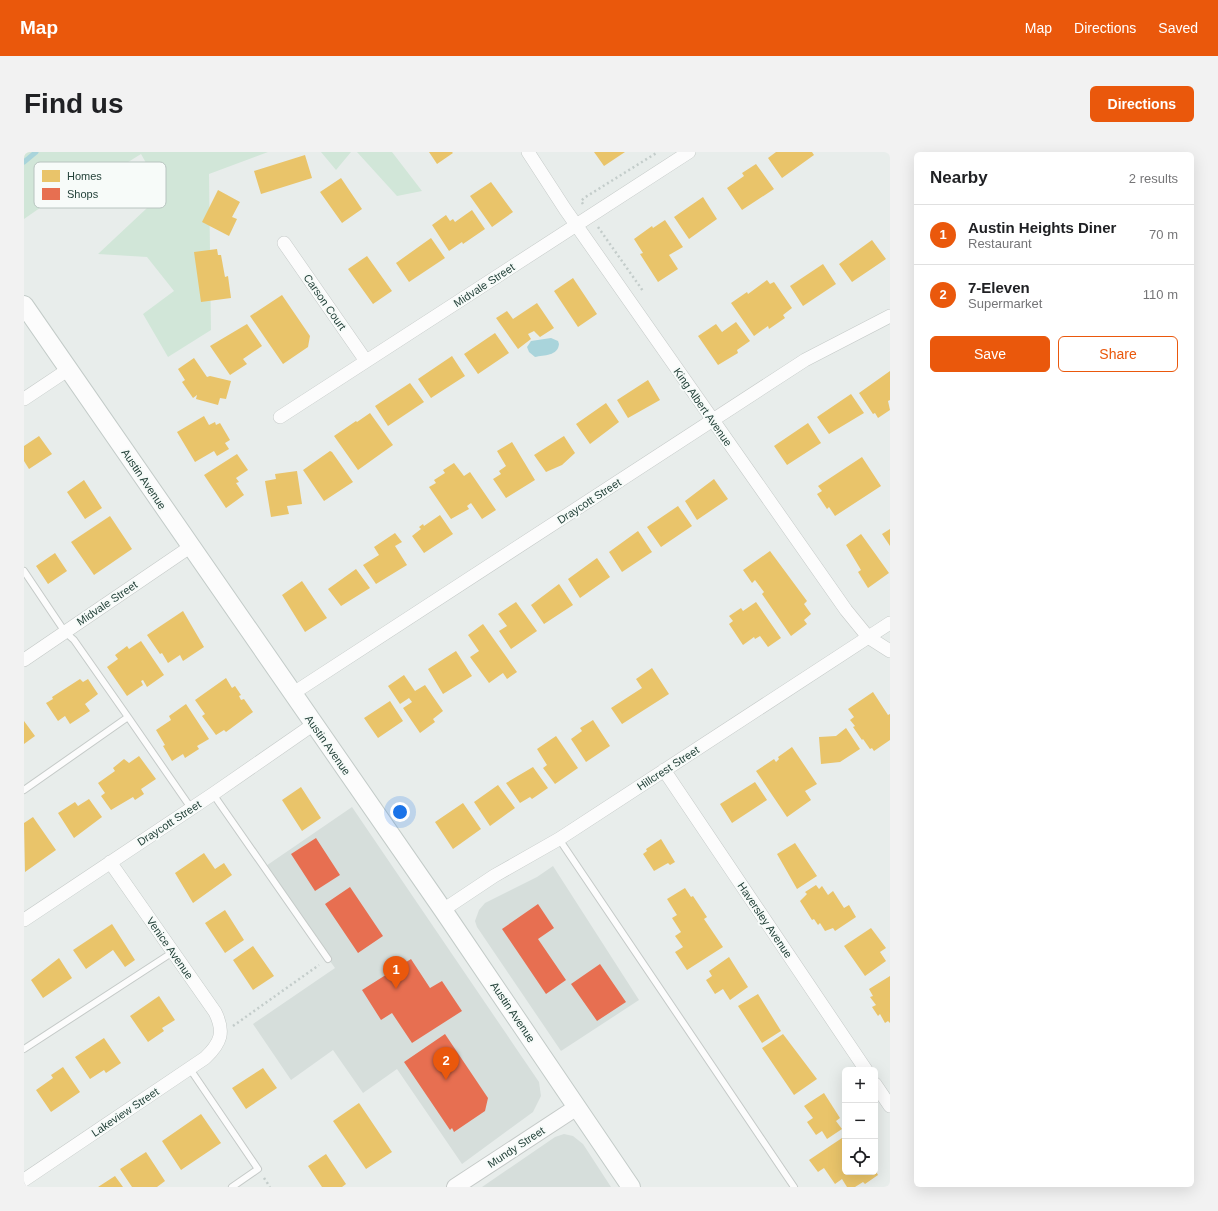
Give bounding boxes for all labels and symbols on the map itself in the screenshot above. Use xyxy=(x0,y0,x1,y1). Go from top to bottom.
legend xyxy=(34,162,166,208)
text: Homes xyxy=(67,170,102,182)
text: Shops xyxy=(67,188,99,200)
street label: Midvale Street xyxy=(451,261,517,309)
street label: Carson Court xyxy=(301,272,349,332)
street label: King Albert Avenue xyxy=(671,366,735,448)
street label: Austin Avenue xyxy=(119,447,169,511)
street label: Draycott Street xyxy=(555,476,623,526)
street label: Midvale Street xyxy=(74,578,140,628)
street label: Austin Avenue xyxy=(303,713,353,777)
street label: Hillcrest Street xyxy=(635,743,701,793)
street label: Draycott Street xyxy=(135,798,203,848)
your location xyxy=(390,802,410,822)
street label: Haversley Avenue xyxy=(735,880,795,960)
street label: Venice Avenue xyxy=(144,915,196,981)
pin: 1 xyxy=(383,956,409,989)
street label: Austin Avenue xyxy=(488,980,538,1044)
pin: 2 xyxy=(433,1047,459,1080)
street label: Lakeview Street xyxy=(89,1085,161,1139)
street label: Mundy Street xyxy=(485,1124,547,1170)

